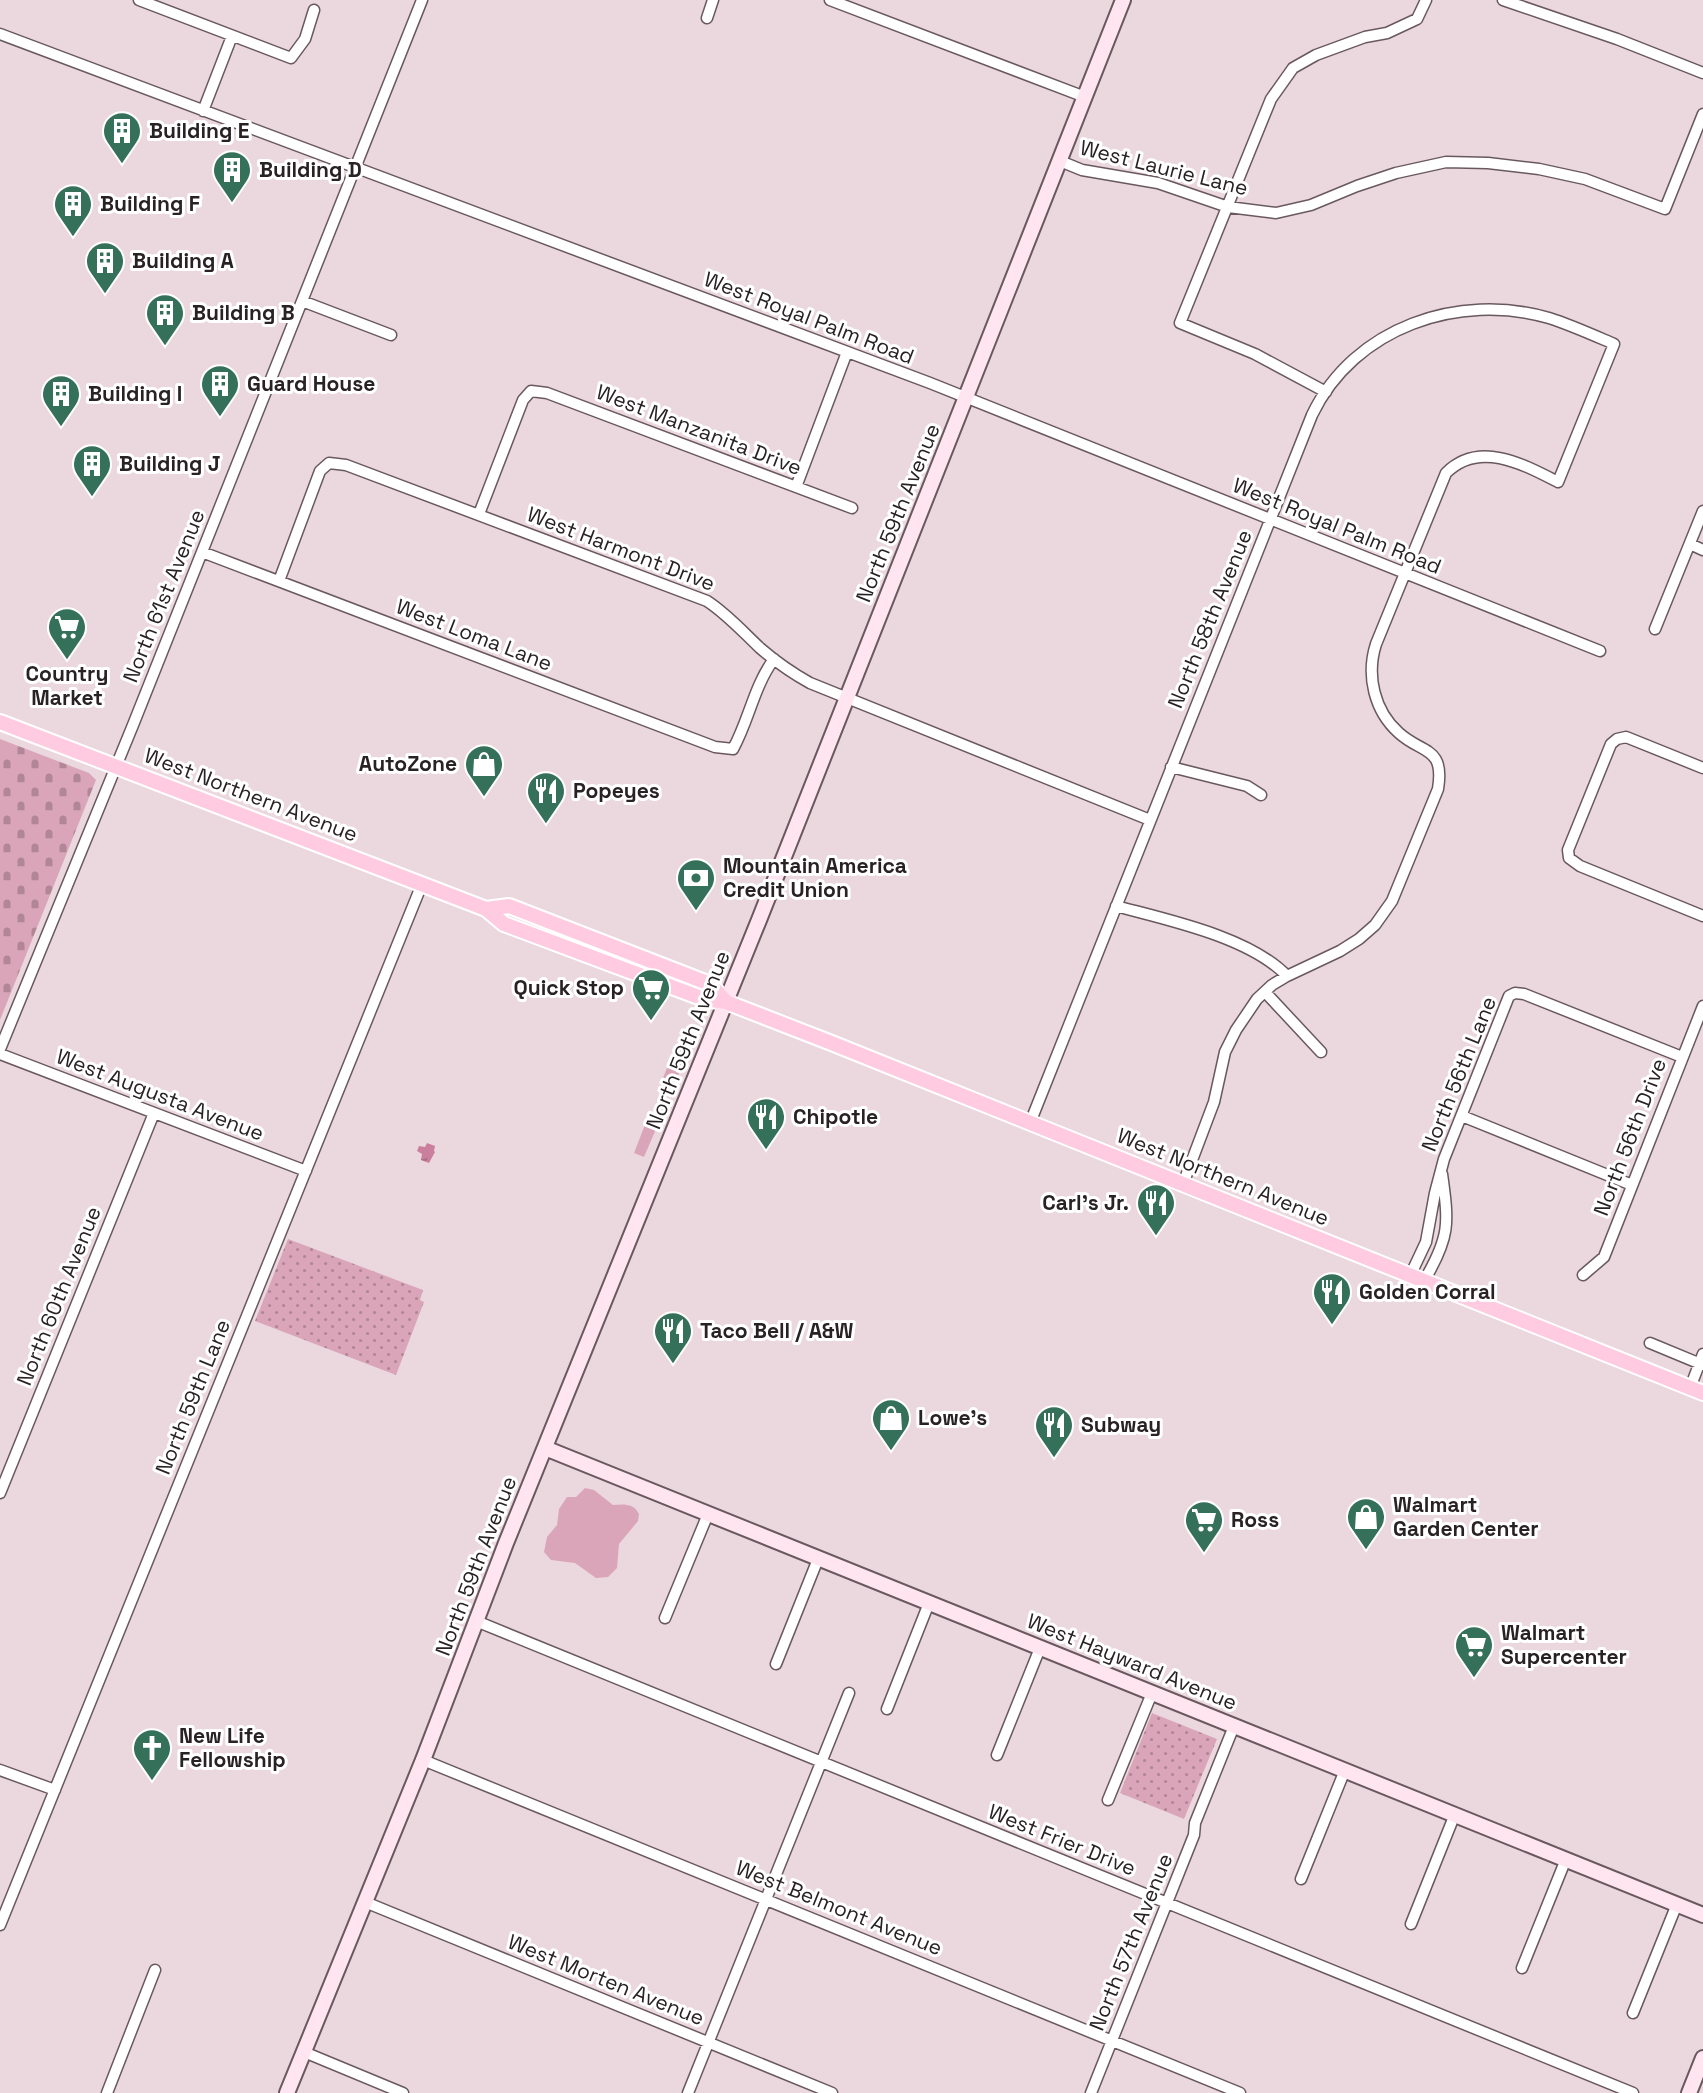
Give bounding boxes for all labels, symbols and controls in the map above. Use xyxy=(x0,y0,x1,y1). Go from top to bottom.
building icon: Building E xyxy=(101,110,143,165)
place label: Building E xyxy=(149,117,249,144)
street label: West Laurie Lane xyxy=(1077,134,1251,201)
building icon: Building D xyxy=(211,149,253,204)
place label: Building D xyxy=(259,156,362,183)
building icon: Building F xyxy=(52,183,94,238)
place label: Building F xyxy=(100,190,200,217)
building icon: Building A xyxy=(84,240,126,295)
place label: Building A xyxy=(132,247,234,274)
street label: West Royal Palm Road xyxy=(700,265,918,370)
building icon: Building B xyxy=(144,292,186,347)
place label: Building B xyxy=(192,299,295,326)
building icon: Guard House xyxy=(199,363,241,418)
place label: Guard House xyxy=(247,370,375,397)
building icon: Building I xyxy=(40,373,82,428)
street label: West Manzanita Drive xyxy=(593,378,806,481)
place label: Building I xyxy=(88,380,182,407)
street label: North 59th Avenue xyxy=(849,420,946,606)
building icon: Building J xyxy=(71,443,113,498)
place label: Building J xyxy=(119,450,221,477)
street label: West Royal Palm Road xyxy=(1229,471,1445,580)
street label: West Harmont Drive xyxy=(523,500,719,597)
street label: North 61st Avenue xyxy=(117,505,211,686)
street label: North 58th Avenue xyxy=(1161,526,1258,712)
street label: West Loma Lane xyxy=(392,592,556,677)
supermarket icon: Country Market xyxy=(46,606,88,661)
place label: Country Market xyxy=(26,660,108,711)
street label: West Northern Avenue xyxy=(141,741,362,848)
shop icon: AutoZone xyxy=(463,743,505,798)
place label: AutoZone xyxy=(359,750,457,777)
restaurant icon: Popeyes xyxy=(525,770,567,825)
place label: Popeyes xyxy=(573,777,660,804)
place label: Mountain America Credit Union xyxy=(723,852,907,903)
bank icon: Mountain America Credit Union xyxy=(675,857,717,912)
street label: North 59th Avenue xyxy=(639,947,736,1133)
supermarket icon: Quick Stop xyxy=(630,967,672,1022)
place label: Quick Stop xyxy=(514,974,624,1001)
street label: North 56th Lane xyxy=(1415,992,1502,1155)
street label: West Augusta Avenue xyxy=(52,1042,268,1147)
street label: North 56th Drive xyxy=(1587,1054,1672,1219)
restaurant icon: Chipotle xyxy=(745,1096,787,1151)
place label: Chipotle xyxy=(793,1103,878,1130)
street label: West Northern Avenue xyxy=(1113,1122,1333,1231)
restaurant icon: Carl's Jr. xyxy=(1135,1182,1177,1237)
place label: Carl's Jr. xyxy=(1042,1189,1129,1216)
street label: North 60th Avenue xyxy=(10,1202,107,1389)
restaurant icon: Golden Corral xyxy=(1311,1271,1353,1326)
place label: Golden Corral xyxy=(1359,1278,1496,1305)
restaurant icon: Taco Bell / A&W xyxy=(652,1310,694,1365)
street label: North 59th Lane xyxy=(149,1315,236,1478)
place label: Taco Bell / A&W xyxy=(700,1317,853,1344)
shop icon: Lowe's xyxy=(870,1397,912,1452)
place label: Lowe's xyxy=(918,1404,987,1431)
restaurant icon: Subway xyxy=(1033,1404,1075,1459)
place label: Subway xyxy=(1081,1411,1161,1438)
street label: North 59th Avenue xyxy=(429,1472,522,1659)
place label: Walmart Garden Center xyxy=(1393,1491,1539,1542)
shop icon: Walmart Garden Center xyxy=(1345,1496,1387,1551)
supermarket icon: Ross xyxy=(1183,1499,1225,1554)
place label: Ross xyxy=(1231,1506,1279,1533)
street label: West Hayward Avenue xyxy=(1023,1607,1241,1716)
place label: Walmart Supercenter xyxy=(1501,1619,1627,1670)
supermarket icon: Walmart Supercenter xyxy=(1453,1624,1495,1679)
place label: New Life Fellowship xyxy=(179,1722,286,1773)
church icon: New Life Fellowship xyxy=(131,1727,173,1782)
street label: West Frier Drive xyxy=(984,1798,1140,1881)
street label: North 57th Avenue xyxy=(1083,1849,1178,2034)
street label: West Belmont Avenue xyxy=(732,1854,946,1961)
street label: West Morten Avenue xyxy=(504,1928,708,2031)

